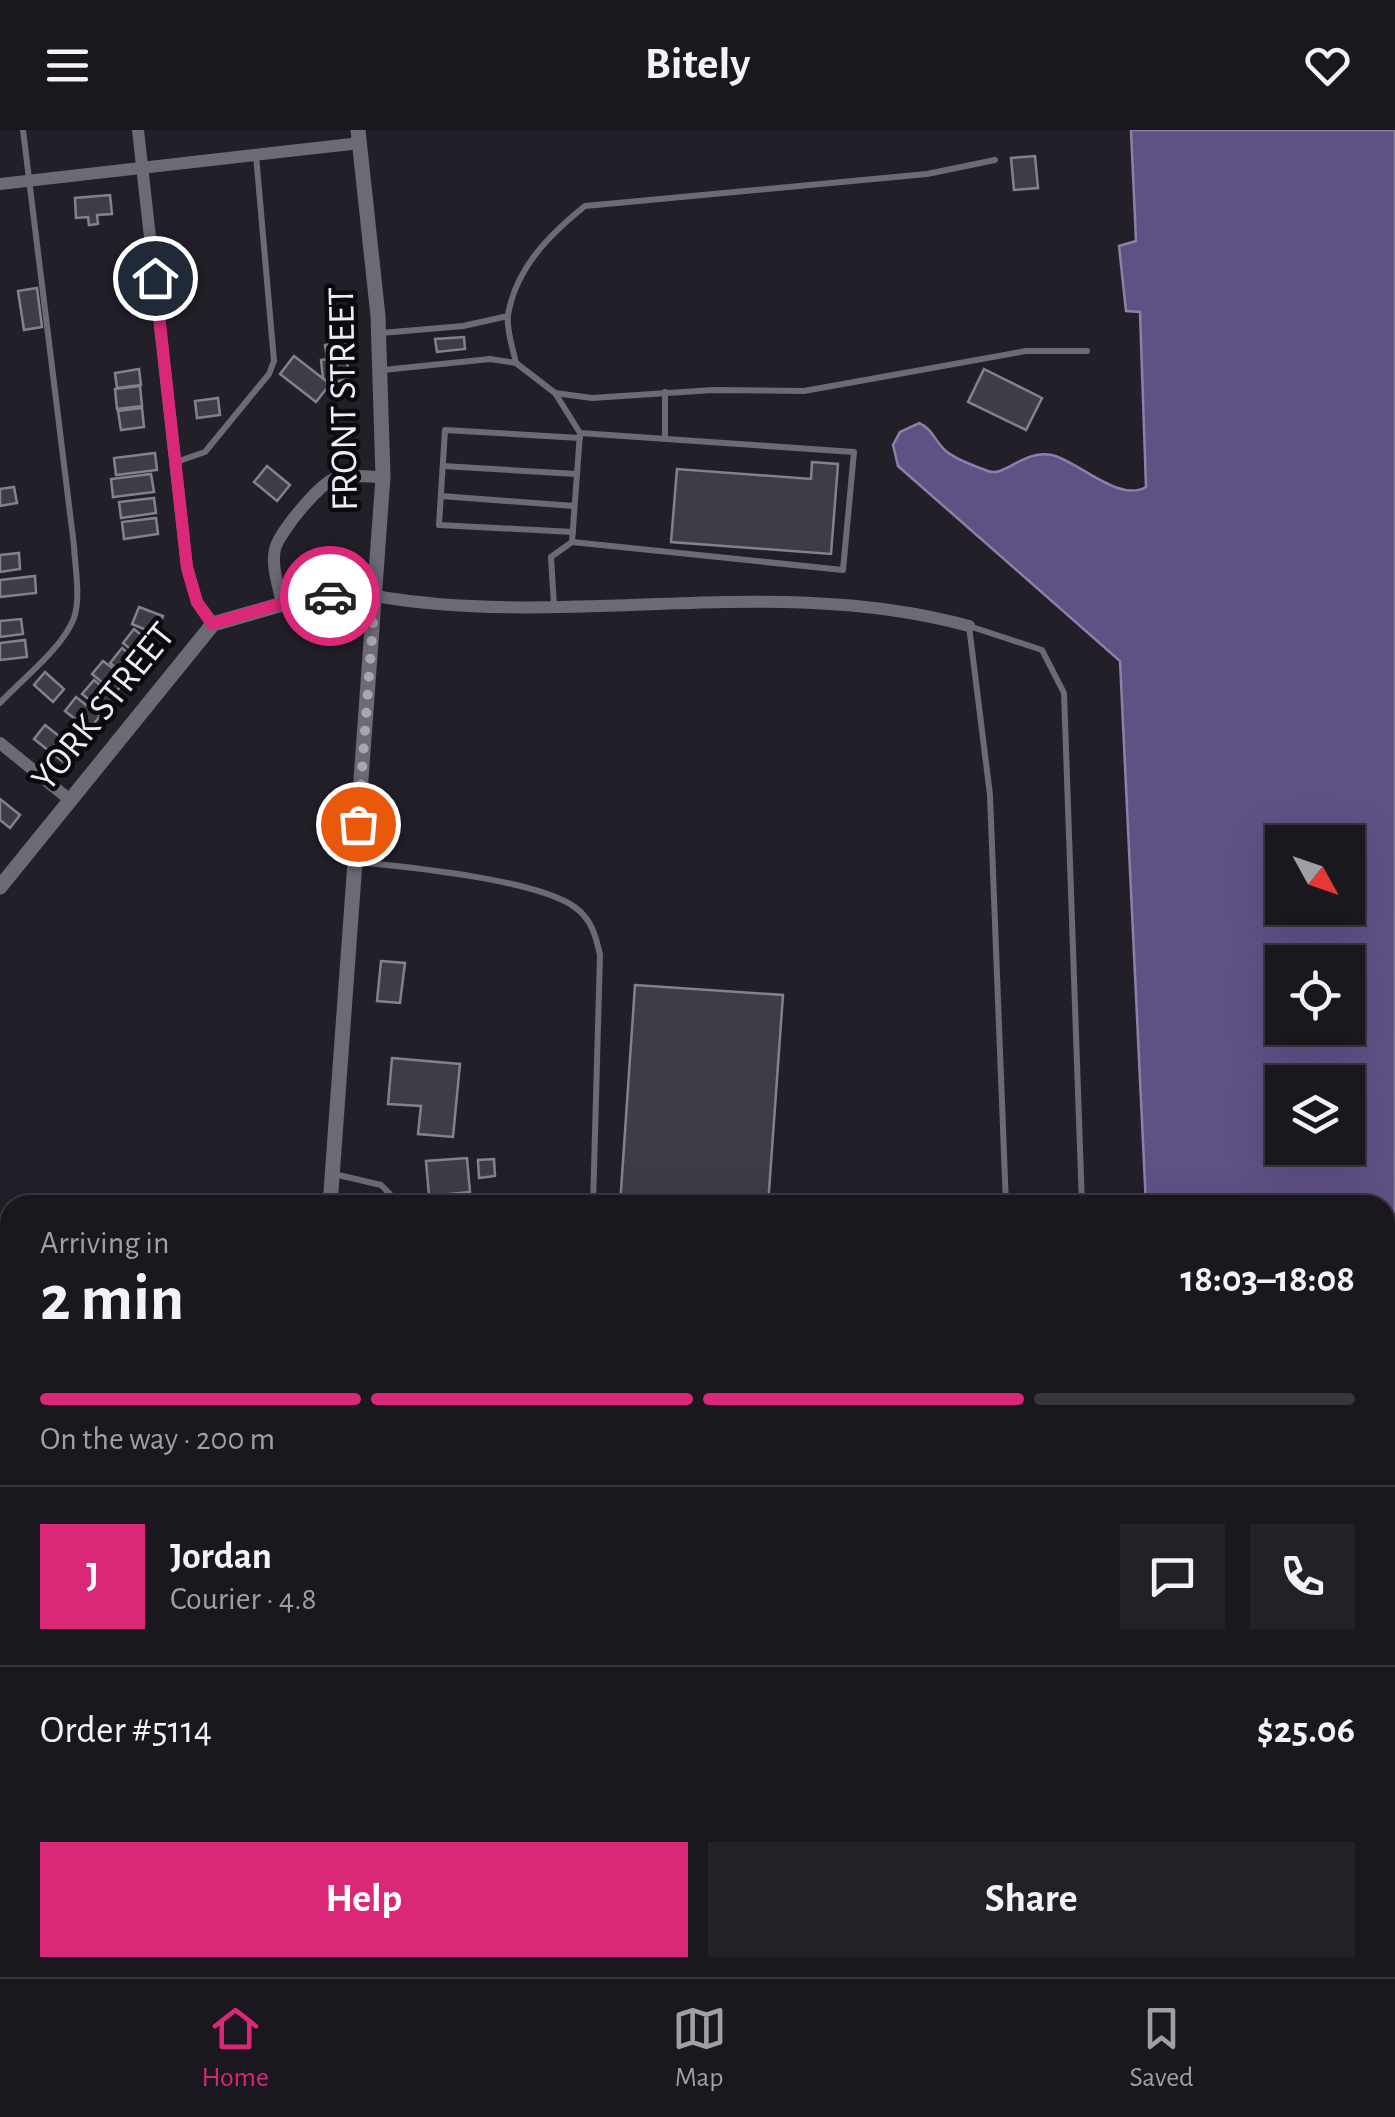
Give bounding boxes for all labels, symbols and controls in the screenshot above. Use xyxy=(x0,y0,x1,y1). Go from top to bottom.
icon: menu xyxy=(40,38,95,93)
icon: heart xyxy=(1300,38,1355,93)
text: Bitely xyxy=(645,42,750,87)
pin xyxy=(113,236,198,321)
icon: home xyxy=(128,251,183,306)
street label: FRONT STREET xyxy=(323,287,365,511)
courier xyxy=(280,546,380,646)
icon: car xyxy=(303,569,358,624)
street label: YORK STREET xyxy=(25,616,183,798)
pin xyxy=(316,782,401,867)
icon: bag xyxy=(331,797,386,852)
north arrow xyxy=(1265,825,1365,925)
map controls xyxy=(1265,825,1365,1165)
button: locate xyxy=(1265,945,1365,1045)
button: layers xyxy=(1265,1065,1365,1165)
text: Arriving in xyxy=(40,1227,169,1259)
text: 18:03–18:08 xyxy=(1181,1261,1355,1299)
text: 2 min xyxy=(40,1267,184,1332)
text: On the way · 200 m xyxy=(40,1423,275,1455)
button: chat xyxy=(1120,1524,1225,1629)
button: phone xyxy=(1250,1524,1355,1629)
text: Jordan xyxy=(170,1538,272,1576)
text: J xyxy=(86,1557,99,1595)
text: Courier · 4.8 xyxy=(170,1583,317,1615)
text: Order #5114 xyxy=(40,1712,212,1750)
text: $25.06 xyxy=(1257,1712,1355,1750)
button: Help xyxy=(40,1842,688,1957)
button: Share xyxy=(708,1842,1355,1957)
tab: Home xyxy=(201,2001,269,2095)
tab: Map xyxy=(672,2001,727,2095)
tab: Saved xyxy=(1129,2001,1194,2095)

